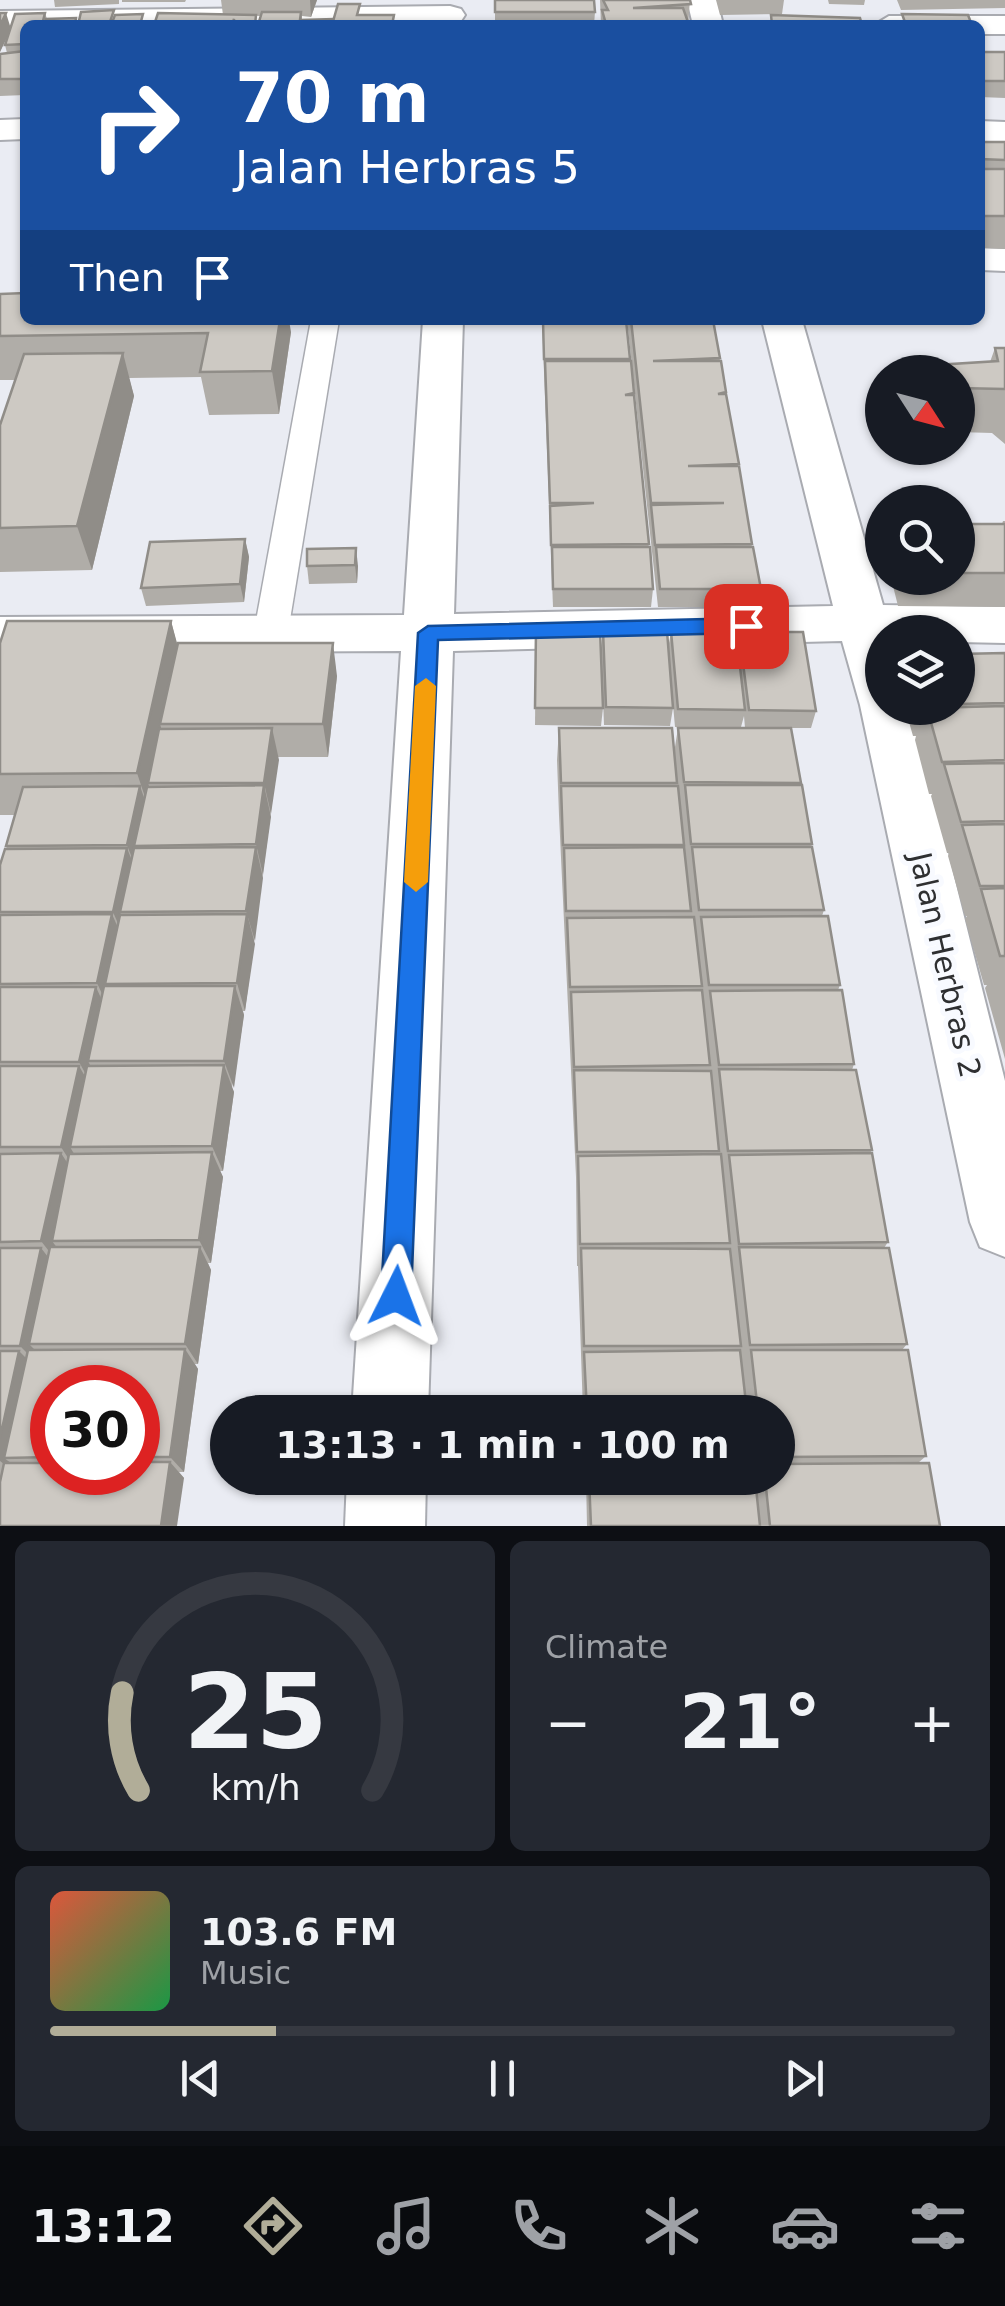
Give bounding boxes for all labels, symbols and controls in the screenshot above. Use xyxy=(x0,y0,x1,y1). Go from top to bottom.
text: 70 m xyxy=(235,57,430,139)
icon: right xyxy=(70,60,200,190)
text: Jalan Herbras 5 xyxy=(235,141,580,194)
icon: arrive xyxy=(185,250,240,305)
text: Then xyxy=(70,256,165,300)
north arrow xyxy=(865,355,975,465)
map controls xyxy=(865,355,975,725)
button: search xyxy=(865,485,975,595)
pin xyxy=(704,584,789,669)
icon: arrive xyxy=(719,599,774,654)
button: layers xyxy=(865,615,975,725)
street label: Jalan Herbras 2 xyxy=(902,847,988,1081)
position arrow xyxy=(344,1244,448,1348)
speed limit sign: 30 xyxy=(30,1365,160,1495)
text: 13:13 · 1 min · 100 m xyxy=(275,1423,730,1467)
text: Climate xyxy=(545,1628,668,1666)
text: 25 xyxy=(183,1651,327,1773)
text: 21° xyxy=(679,1678,821,1766)
text: − xyxy=(545,1691,591,1755)
text: + xyxy=(909,1691,955,1755)
text: km/h xyxy=(210,1767,300,1808)
text: 103.6 FM xyxy=(200,1910,397,1954)
text: Music xyxy=(200,1954,291,1992)
icon: previous xyxy=(173,2051,228,2106)
icon: pause xyxy=(475,2051,530,2106)
icon: next xyxy=(777,2051,832,2106)
icon: directions xyxy=(238,2191,308,2261)
icon: music xyxy=(371,2191,441,2261)
icon: phone xyxy=(504,2191,574,2261)
icon: climate xyxy=(637,2191,707,2261)
icon: car xyxy=(770,2191,840,2261)
icon: filters xyxy=(903,2191,973,2261)
text: 13:12 xyxy=(32,2200,175,2253)

